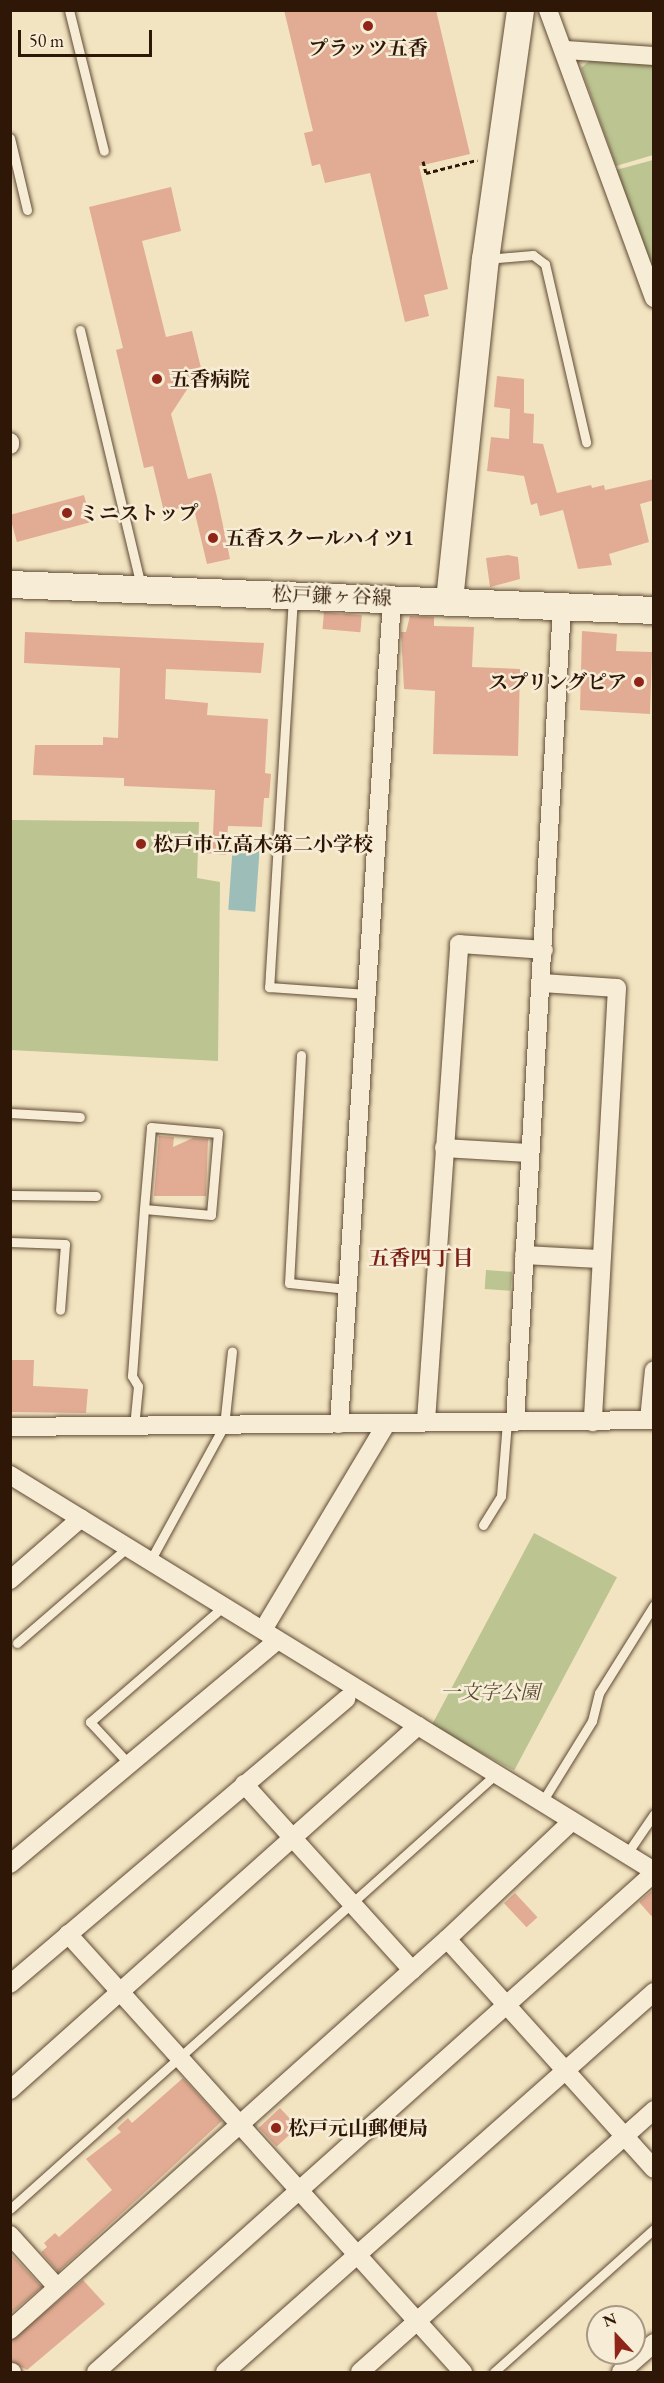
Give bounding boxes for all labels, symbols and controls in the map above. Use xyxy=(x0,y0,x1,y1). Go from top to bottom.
scale bar xyxy=(21,18,154,56)
marker: プラッツ五香 xyxy=(361,19,375,33)
text: 50 m xyxy=(29,29,64,52)
place label: プラッツ五香 xyxy=(308,36,428,60)
place label: 五香病院 xyxy=(170,367,250,391)
marker: 五香病院 xyxy=(148,370,166,388)
place label: ミニストップ xyxy=(79,501,199,525)
marker: ミニストップ xyxy=(60,506,74,520)
place label: 五香スクールハイツ1 xyxy=(225,526,416,550)
marker: 五香スクールハイツ1 xyxy=(206,531,220,545)
street label: 松戸鎌ヶ谷線 xyxy=(272,582,392,610)
place label: スプリングピア xyxy=(487,670,627,694)
marker: スプリングピア xyxy=(632,675,646,689)
place label: 松戸市立高木第二小学校 xyxy=(153,832,373,856)
marker: 松戸市立高木第二小学校 xyxy=(134,837,148,851)
district label: 五香四丁目 xyxy=(369,1245,473,1271)
park label: 一文字公園 xyxy=(440,1680,540,1704)
place label: 松戸元山郵便局 xyxy=(288,2116,428,2140)
marker: 松戸元山郵便局 xyxy=(269,2121,283,2135)
north arrow xyxy=(586,2305,646,2365)
text: N xyxy=(600,2308,620,2332)

